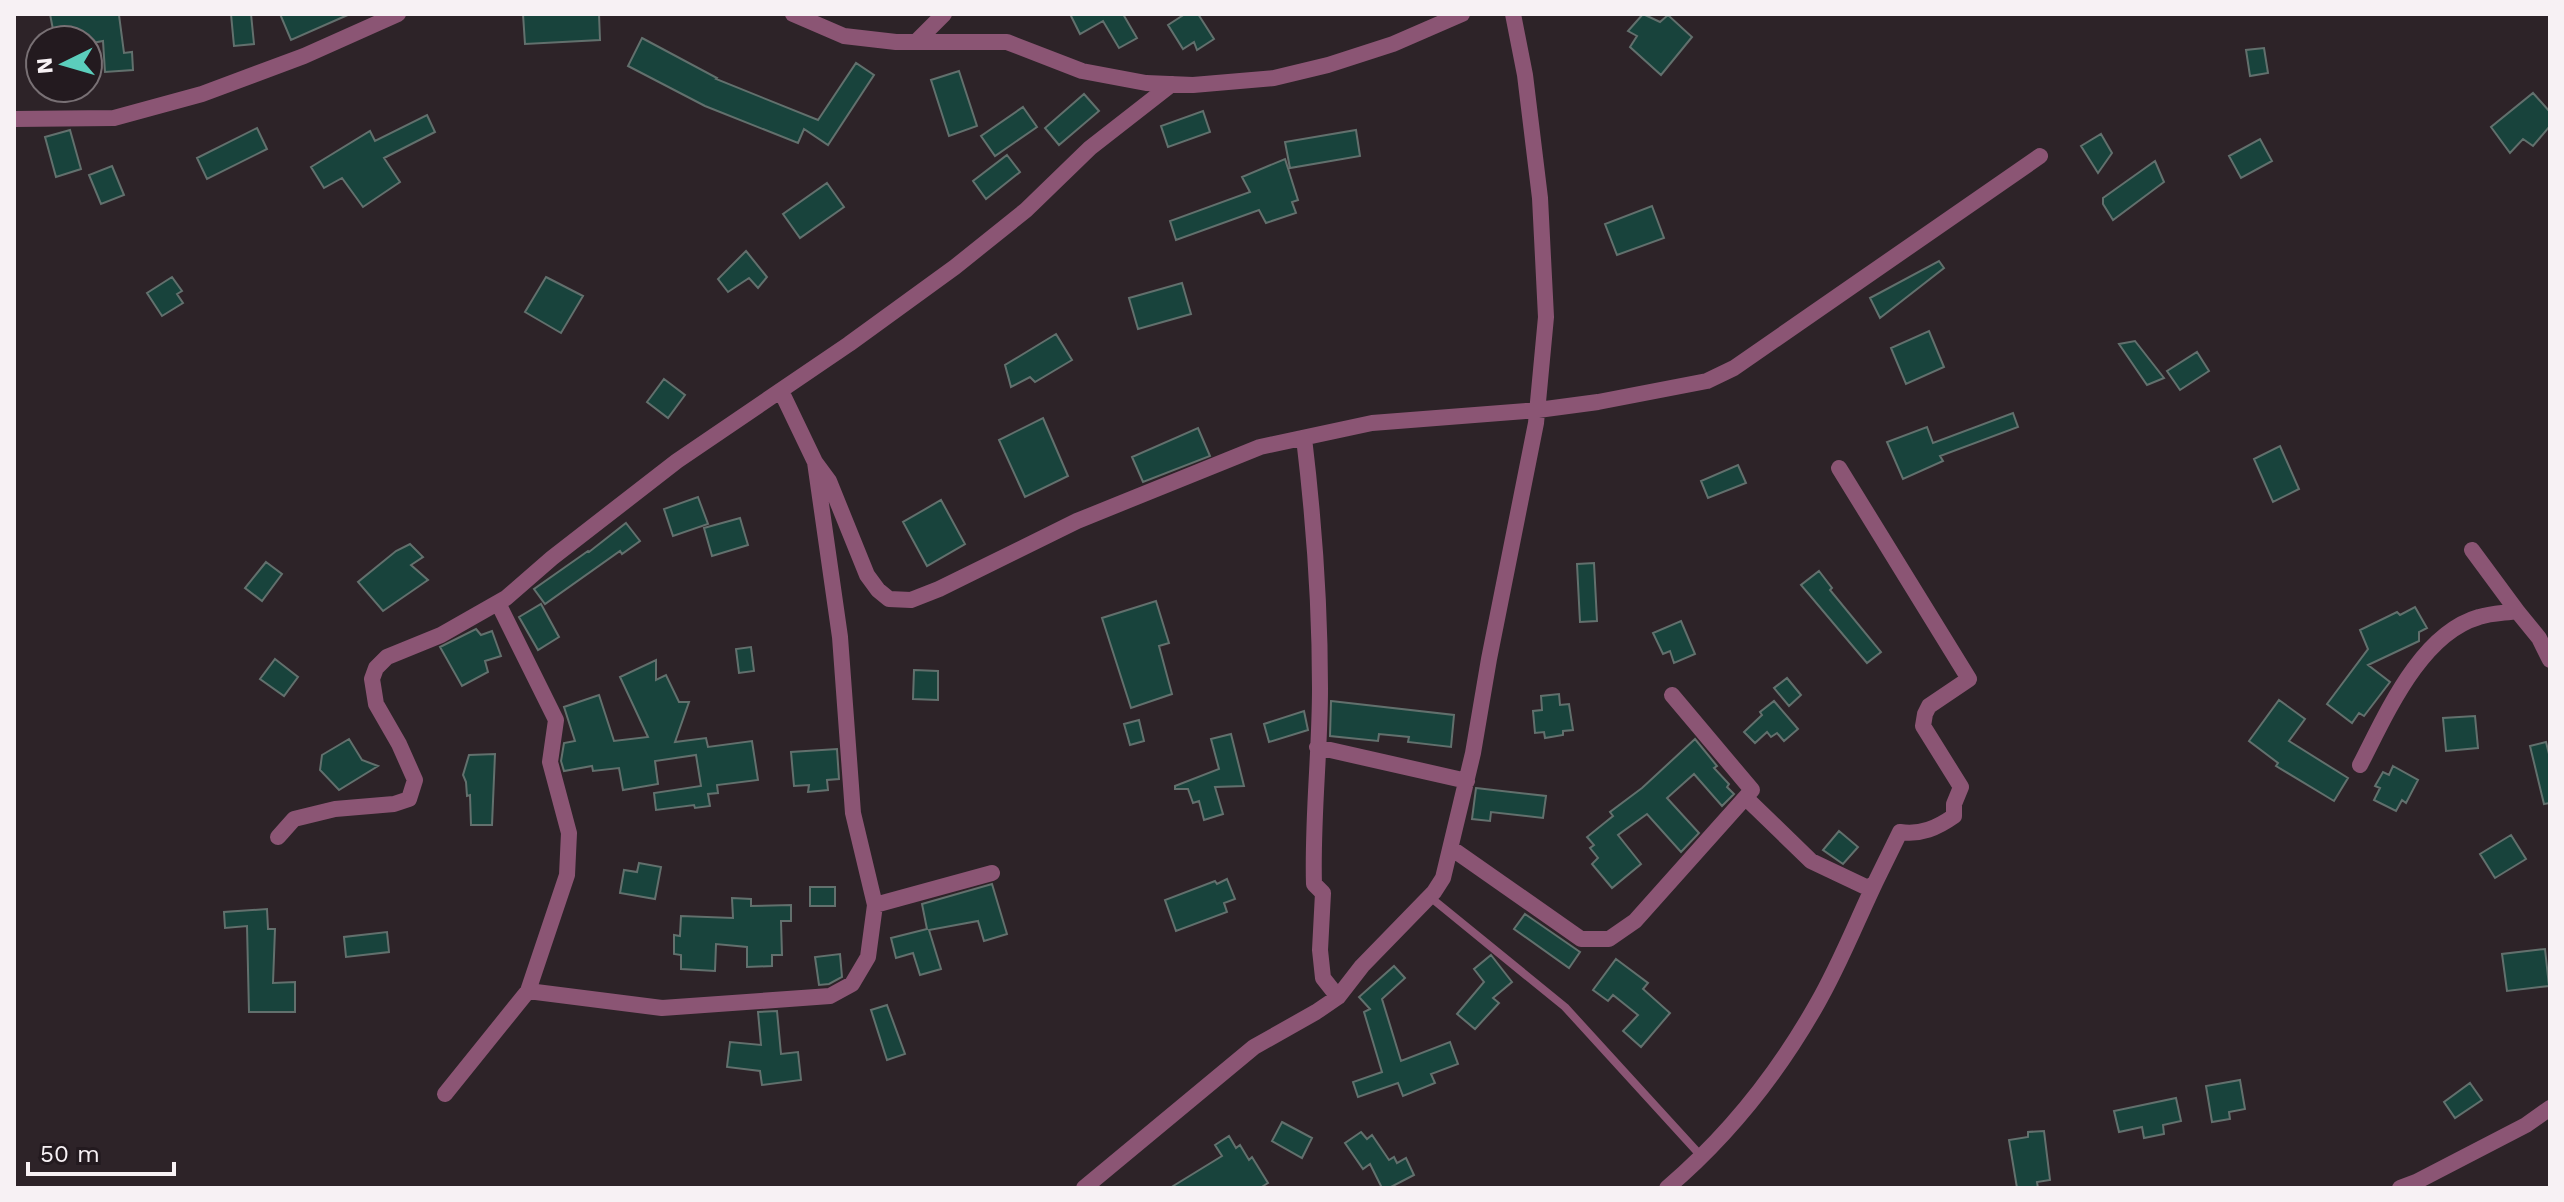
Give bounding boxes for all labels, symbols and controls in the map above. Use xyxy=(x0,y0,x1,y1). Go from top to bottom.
north arrow xyxy=(24,24,104,104)
text: N xyxy=(31,56,58,75)
scale bar xyxy=(28,1126,174,1176)
text: 50 m xyxy=(40,1140,100,1168)

